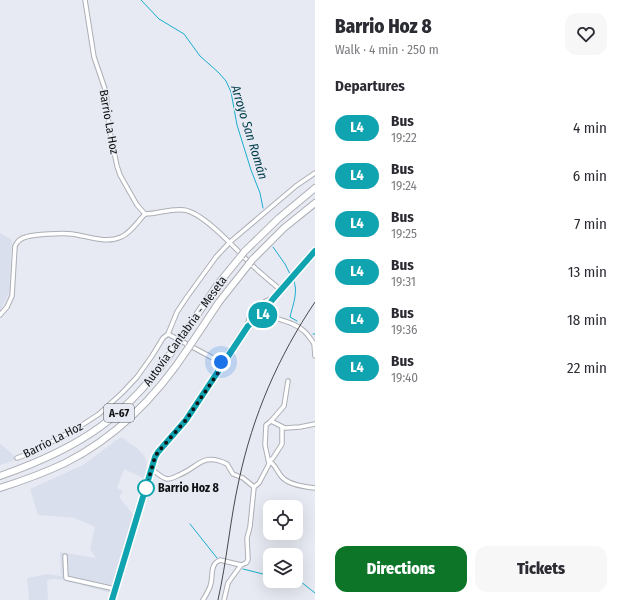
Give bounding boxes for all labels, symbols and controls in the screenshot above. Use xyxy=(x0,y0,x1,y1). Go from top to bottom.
button: heart xyxy=(565,13,607,55)
text: Barrio Hoz 8 xyxy=(335,15,432,38)
text: Walk · 4 min · 250 m xyxy=(335,42,439,57)
text: Departures xyxy=(335,77,405,95)
water label: Arroyo San Román xyxy=(228,82,271,181)
street label: Barrio La Hoz xyxy=(96,89,122,156)
text: Bus xyxy=(391,112,414,130)
text: L4 xyxy=(350,119,364,136)
text: 4 min xyxy=(573,119,607,137)
text: 19:22 xyxy=(391,130,417,145)
text: Bus xyxy=(391,160,414,178)
text: L4 xyxy=(350,167,364,184)
text: 6 min xyxy=(573,167,607,185)
text: 19:24 xyxy=(391,178,417,193)
text: Bus xyxy=(391,208,414,226)
text: L4 xyxy=(350,215,364,232)
text: 7 min xyxy=(574,215,607,233)
text: 19:25 xyxy=(391,226,417,241)
text: Bus xyxy=(391,256,414,274)
text: L4 xyxy=(350,263,364,280)
text: 13 min xyxy=(568,263,607,281)
street label: Autovía Cantabria - Meseta xyxy=(140,273,230,389)
text: 19:31 xyxy=(391,274,416,289)
line badge: L4 xyxy=(245,302,281,328)
text: Bus xyxy=(391,304,414,322)
text: L4 xyxy=(256,306,270,323)
text: L4 xyxy=(350,311,364,328)
text: 18 min xyxy=(567,311,607,329)
text: 19:36 xyxy=(391,322,418,337)
your location xyxy=(211,352,231,372)
text: Bus xyxy=(391,352,414,370)
text: L4 xyxy=(350,359,364,376)
text: 22 min xyxy=(567,359,607,377)
text: 19:40 xyxy=(391,370,418,385)
road number: A-67 xyxy=(104,404,134,422)
street label: Barrio La Hoz xyxy=(21,419,85,461)
marker: Barrio Hoz 8 xyxy=(137,479,155,497)
place label: Barrio Hoz 8 xyxy=(158,481,220,495)
map controls xyxy=(263,500,303,588)
button: locate xyxy=(263,500,303,540)
button: Directions xyxy=(335,546,467,592)
button: Tickets xyxy=(475,546,607,592)
button: layers xyxy=(263,548,303,588)

